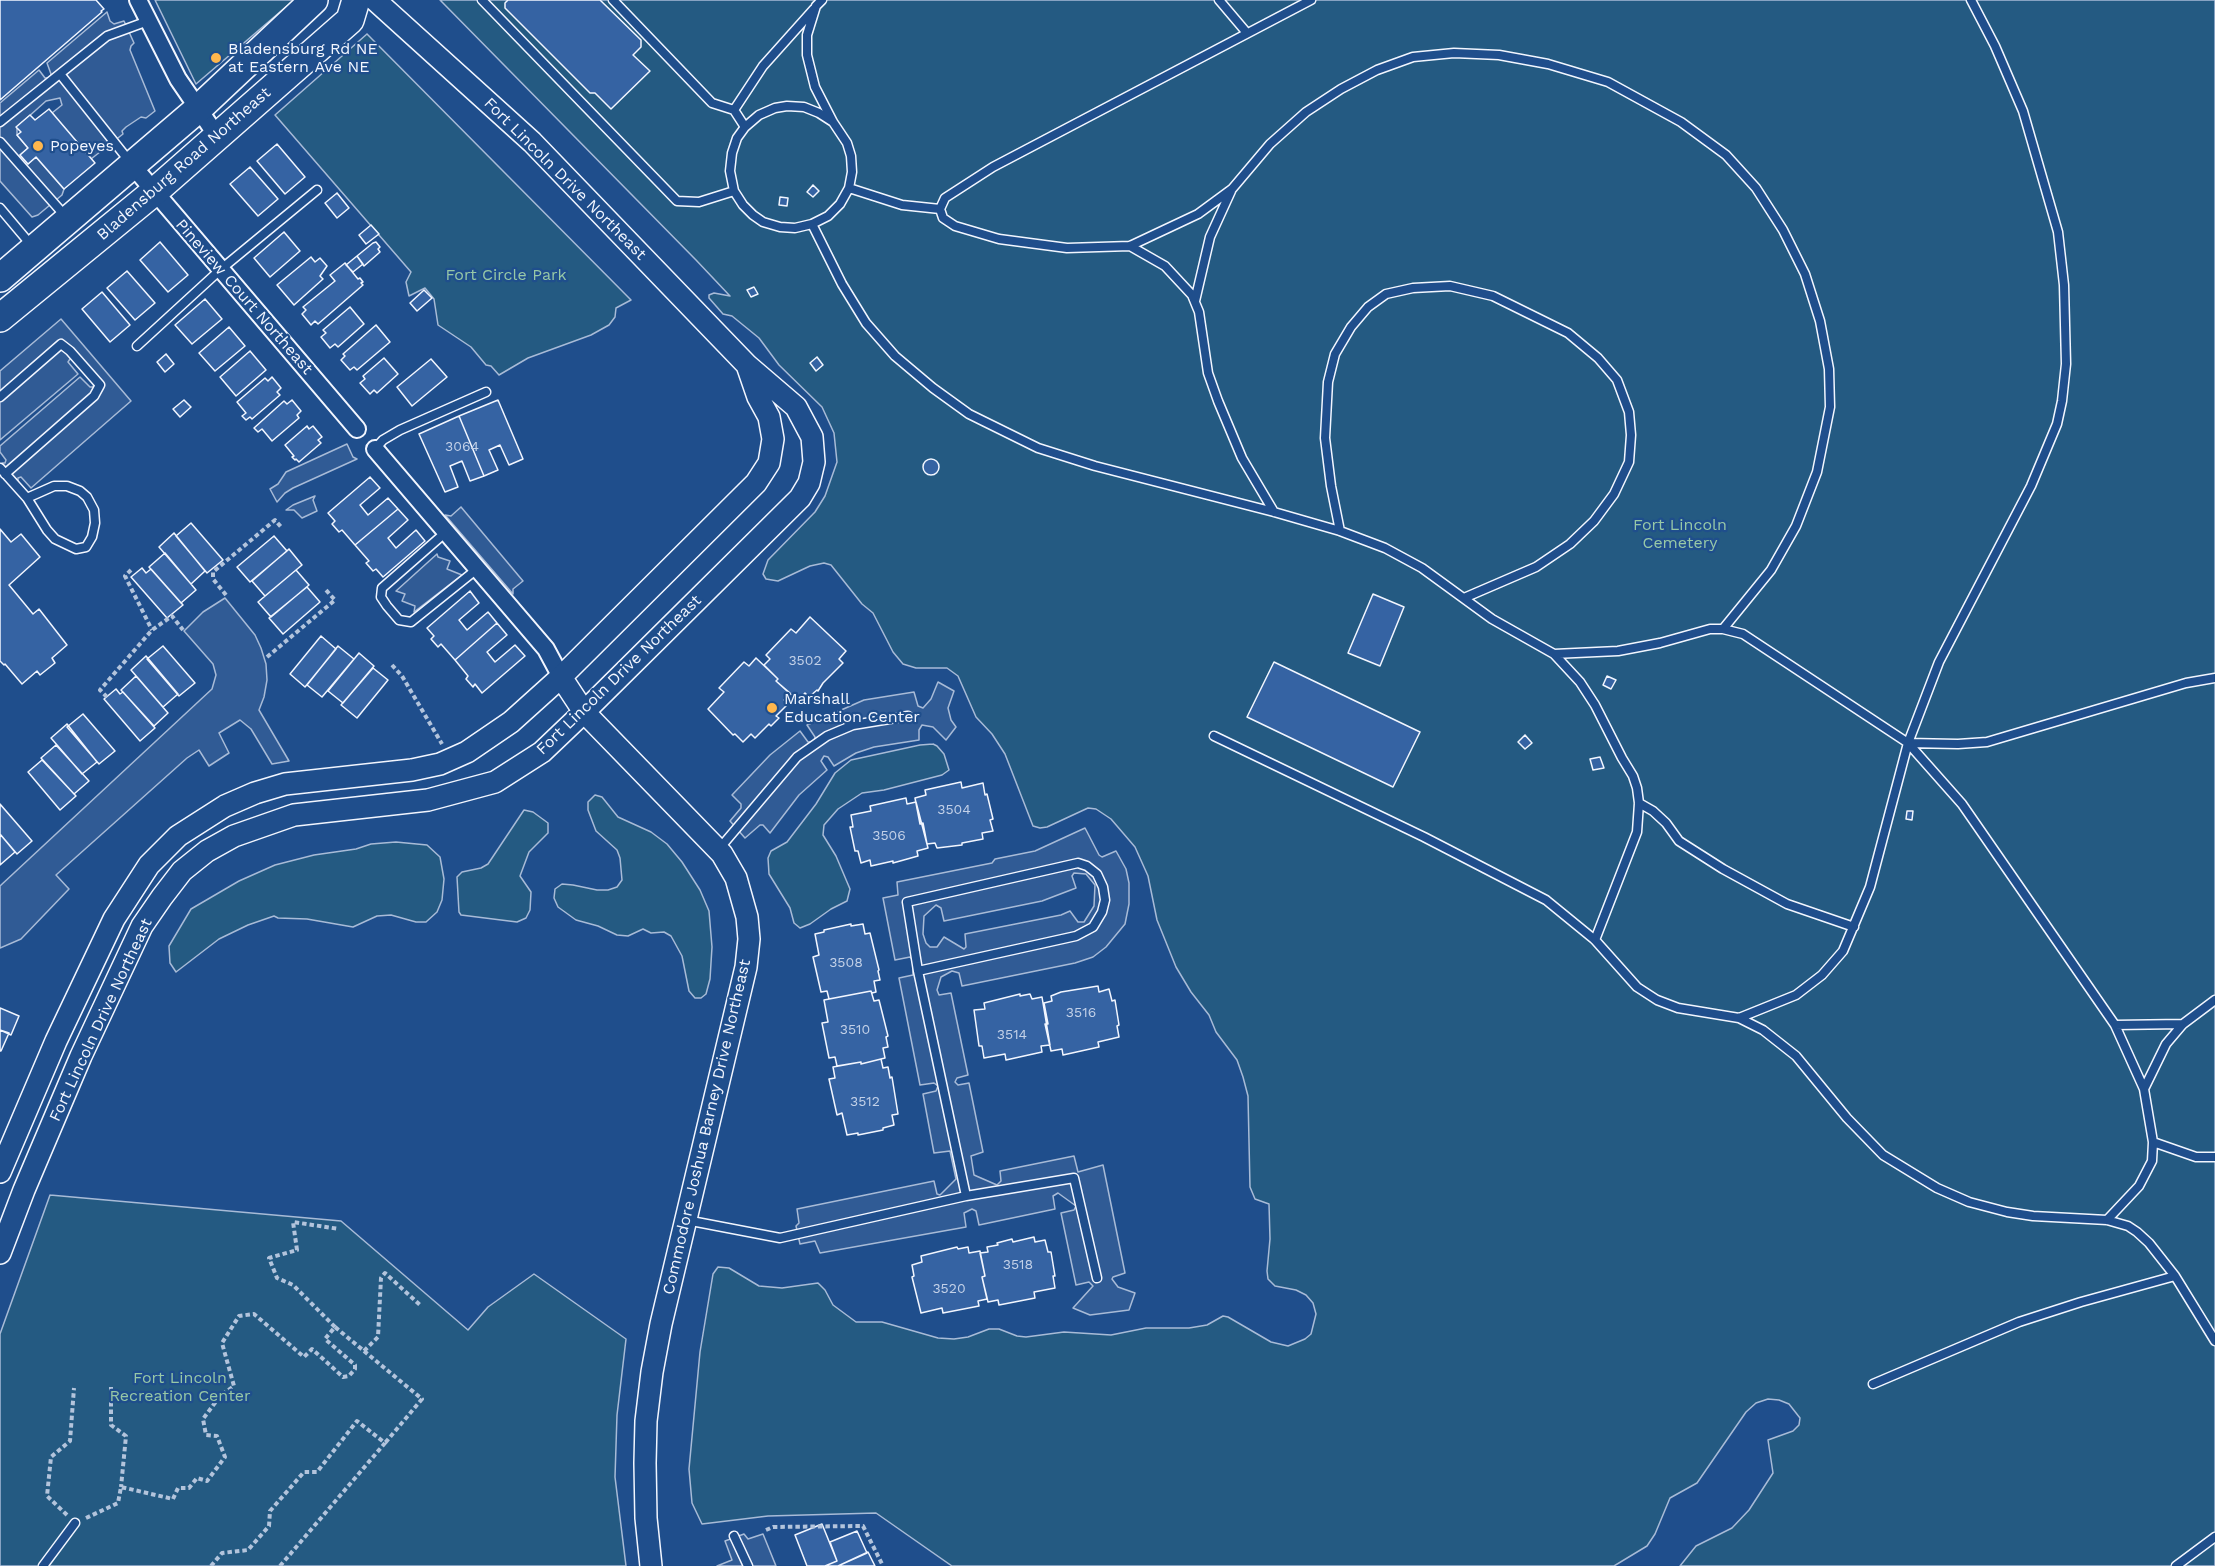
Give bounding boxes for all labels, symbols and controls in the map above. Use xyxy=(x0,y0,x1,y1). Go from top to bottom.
place label: Bladensburg Rd NE at Eastern Ave NE xyxy=(228,39,378,77)
marker: Bladensburg Rd NE at Eastern Ave NE xyxy=(209,51,223,65)
street label: Bladensburg Road Northeast xyxy=(93,83,275,245)
street label: Fort Lincoln Drive Northeast xyxy=(480,94,650,264)
place label: Popeyes xyxy=(50,136,114,156)
marker: Popeyes xyxy=(31,139,45,153)
street label: Pineview Court Northeast xyxy=(171,215,317,379)
park label: Fort Circle Park xyxy=(445,265,567,285)
house number: 3064 xyxy=(445,439,479,455)
park label: Fort Lincoln Cemetery xyxy=(1633,515,1727,553)
street label: Fort Lincoln Drive Northeast xyxy=(533,591,705,759)
house number: 3502 xyxy=(788,653,822,669)
place label: Marshall Education Center xyxy=(784,689,920,727)
marker: Marshall Education Center xyxy=(765,701,779,715)
house number: 3504 xyxy=(937,802,971,818)
house number: 3506 xyxy=(872,828,906,844)
street label: Fort Lincoln Drive Northeast xyxy=(45,915,157,1125)
house number: 3508 xyxy=(829,955,863,971)
street label: Commodore Joshua Barney Drive Northeast xyxy=(659,957,755,1297)
house number: 3516 xyxy=(1066,1005,1096,1021)
house number: 3510 xyxy=(840,1022,870,1038)
house number: 3514 xyxy=(997,1027,1027,1043)
house number: 3512 xyxy=(850,1094,880,1110)
house number: 3518 xyxy=(1003,1257,1033,1273)
house number: 3520 xyxy=(932,1281,966,1297)
park label: Fort Lincoln Recreation Center xyxy=(109,1368,251,1406)

